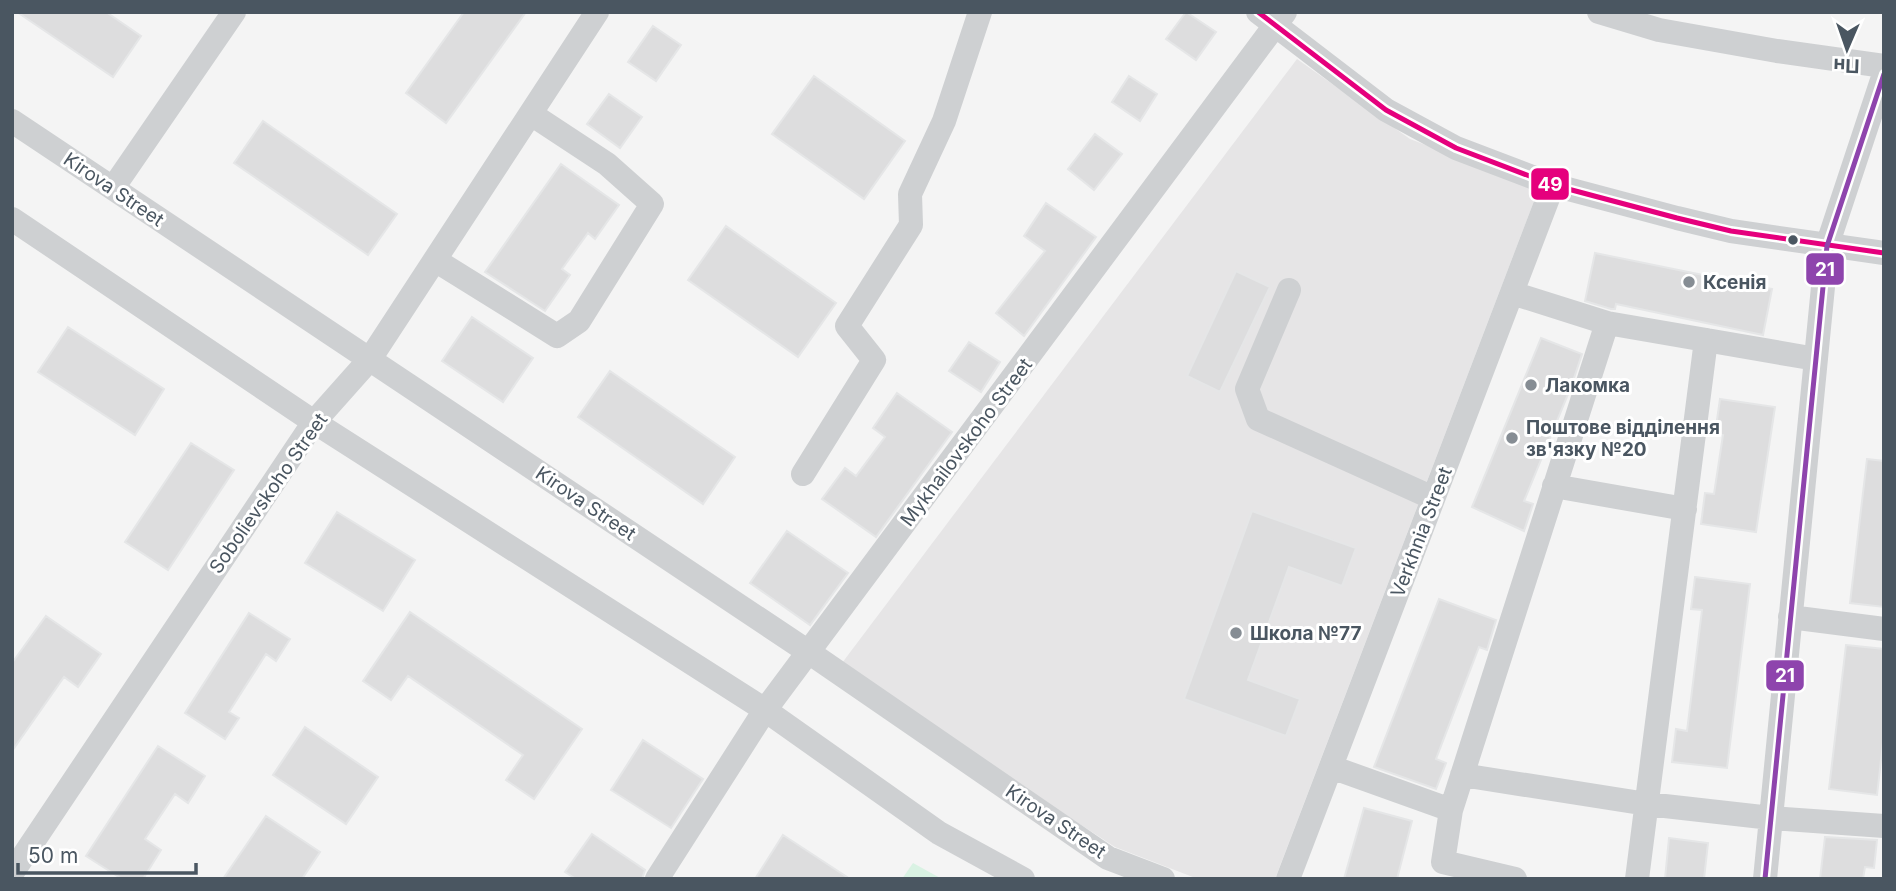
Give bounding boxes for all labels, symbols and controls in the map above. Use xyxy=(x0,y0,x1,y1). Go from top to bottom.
north arrow xyxy=(1812,14,1882,84)
text: Пн xyxy=(1833,54,1860,77)
street label: Kirova Street xyxy=(59,148,168,231)
line badge: 49 xyxy=(1530,167,1570,201)
text: 49 xyxy=(1537,173,1563,196)
unlabelled marker xyxy=(1786,233,1800,247)
line badge: 21 xyxy=(1805,252,1845,286)
text: 21 xyxy=(1815,258,1835,281)
place label: Ксенія xyxy=(1703,271,1766,294)
marker: Ксенія xyxy=(1681,274,1697,290)
street label: Mykhailovskoho Street xyxy=(896,354,1037,531)
place label: Лакомка xyxy=(1545,374,1630,397)
marker: Лакомка xyxy=(1523,377,1539,393)
street label: Sobolievskoho Street xyxy=(204,409,332,578)
place label: Поштове відділення зв'язку №20 xyxy=(1526,416,1720,461)
marker: Поштове відділення зв'язку №20 xyxy=(1504,430,1520,446)
street label: Kirova Street xyxy=(531,462,640,545)
street label: Verkhnia Street xyxy=(1386,464,1457,601)
place label: Школа №77 xyxy=(1250,622,1362,645)
marker: Школа №77 xyxy=(1228,625,1244,641)
line badge: 21 xyxy=(1765,659,1805,692)
text: 21 xyxy=(1775,664,1795,687)
street label: Kirova Street xyxy=(1001,780,1110,863)
scale bar xyxy=(18,832,196,876)
text: 50 m xyxy=(28,843,78,868)

